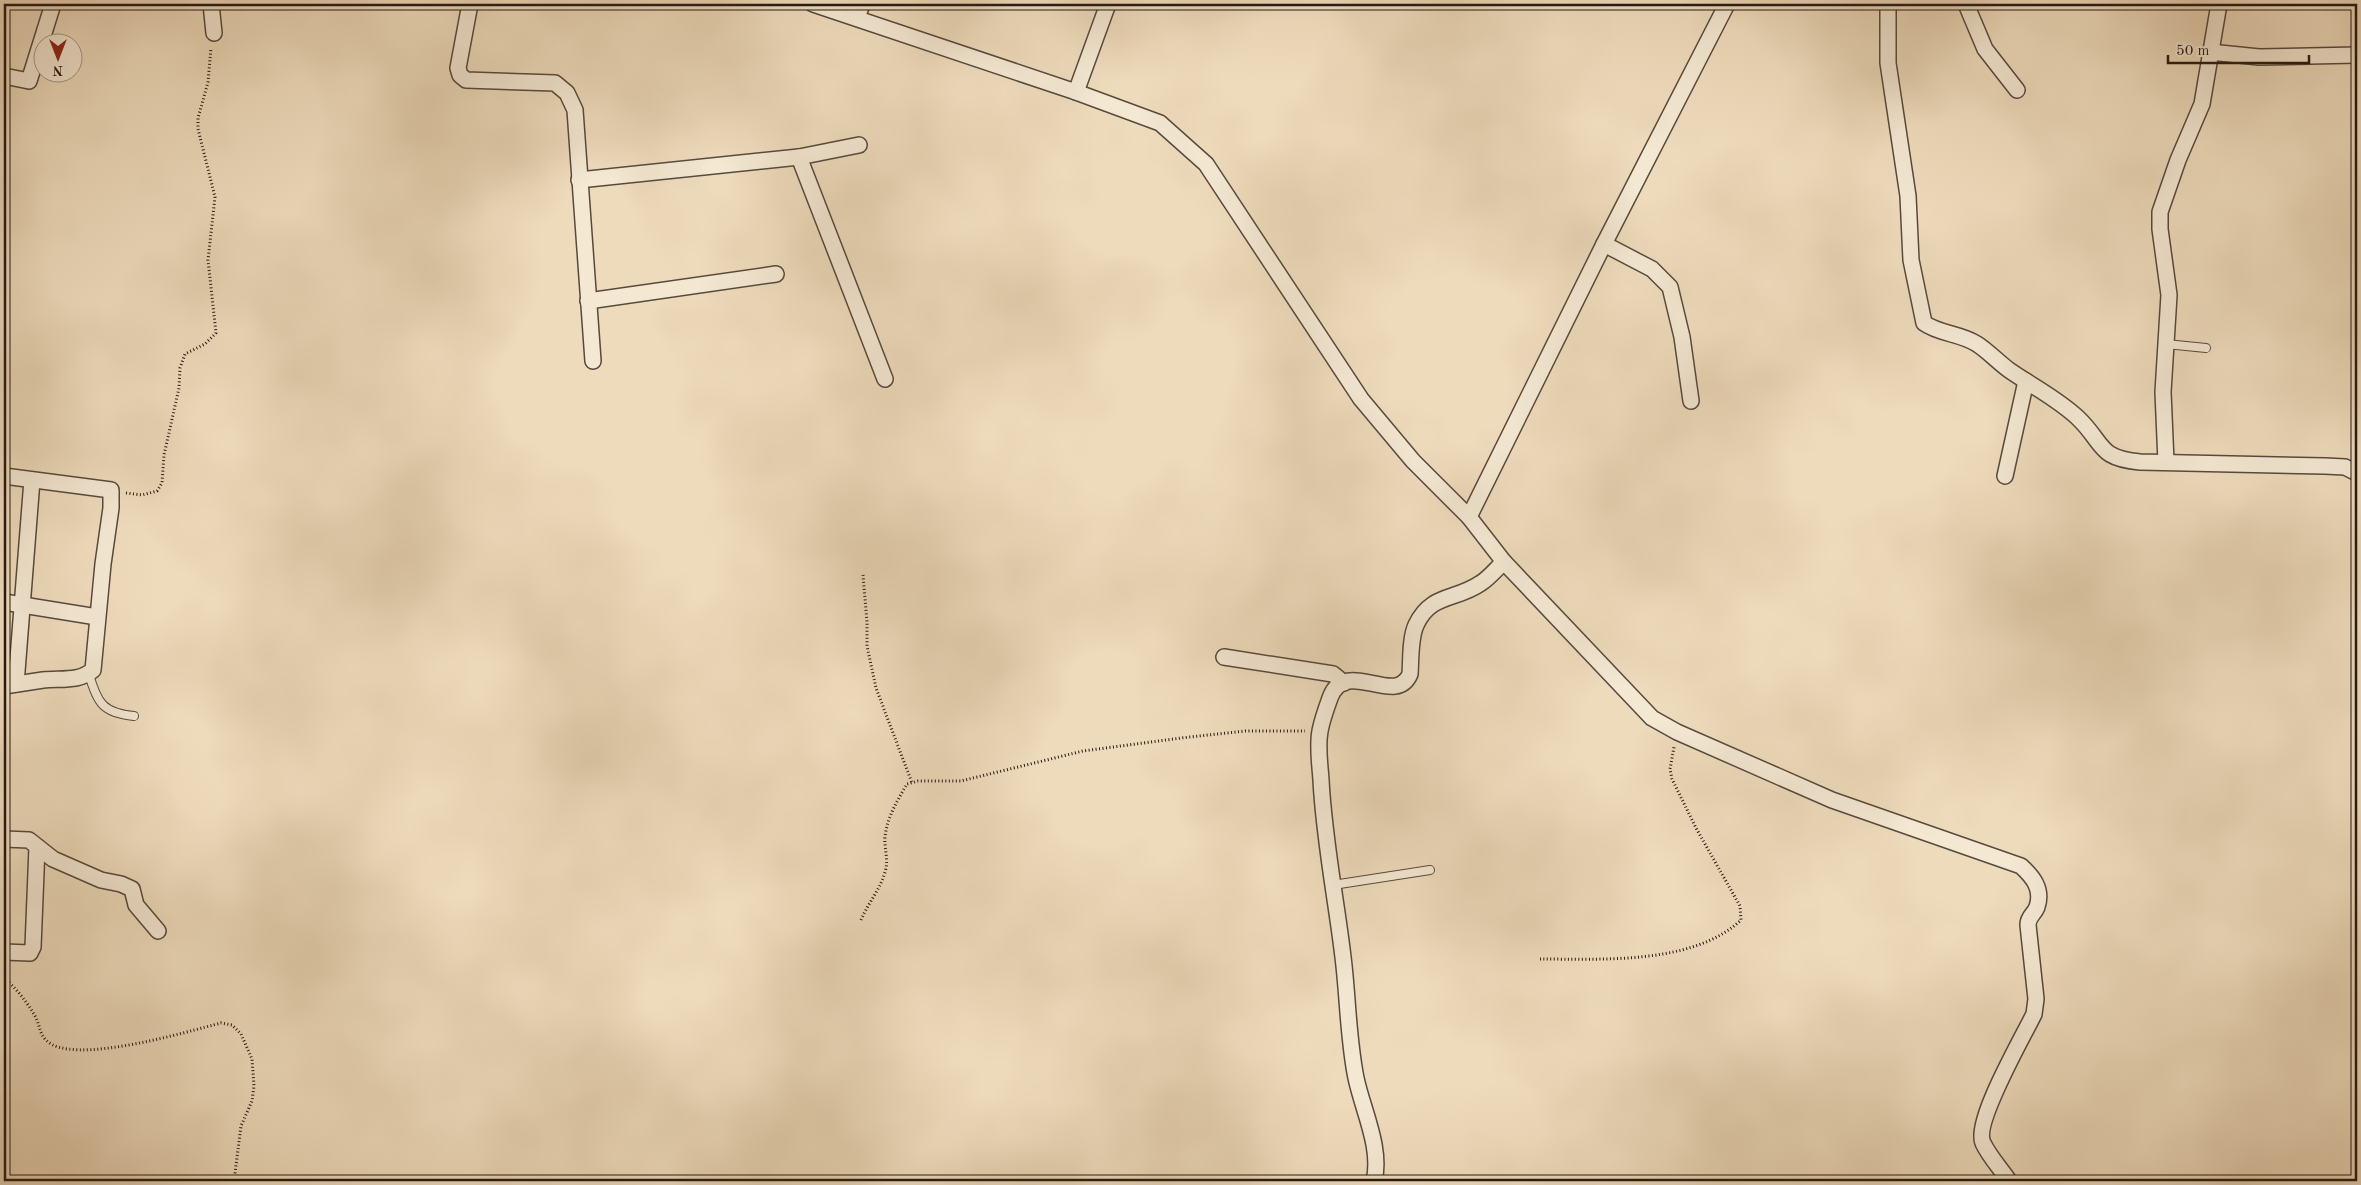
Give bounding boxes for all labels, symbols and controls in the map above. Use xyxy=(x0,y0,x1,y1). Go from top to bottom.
north arrow xyxy=(32,32,82,82)
scale bar xyxy=(2168,32,2310,64)
text: 50 m xyxy=(2176,44,2210,59)
text: N xyxy=(52,63,63,77)

